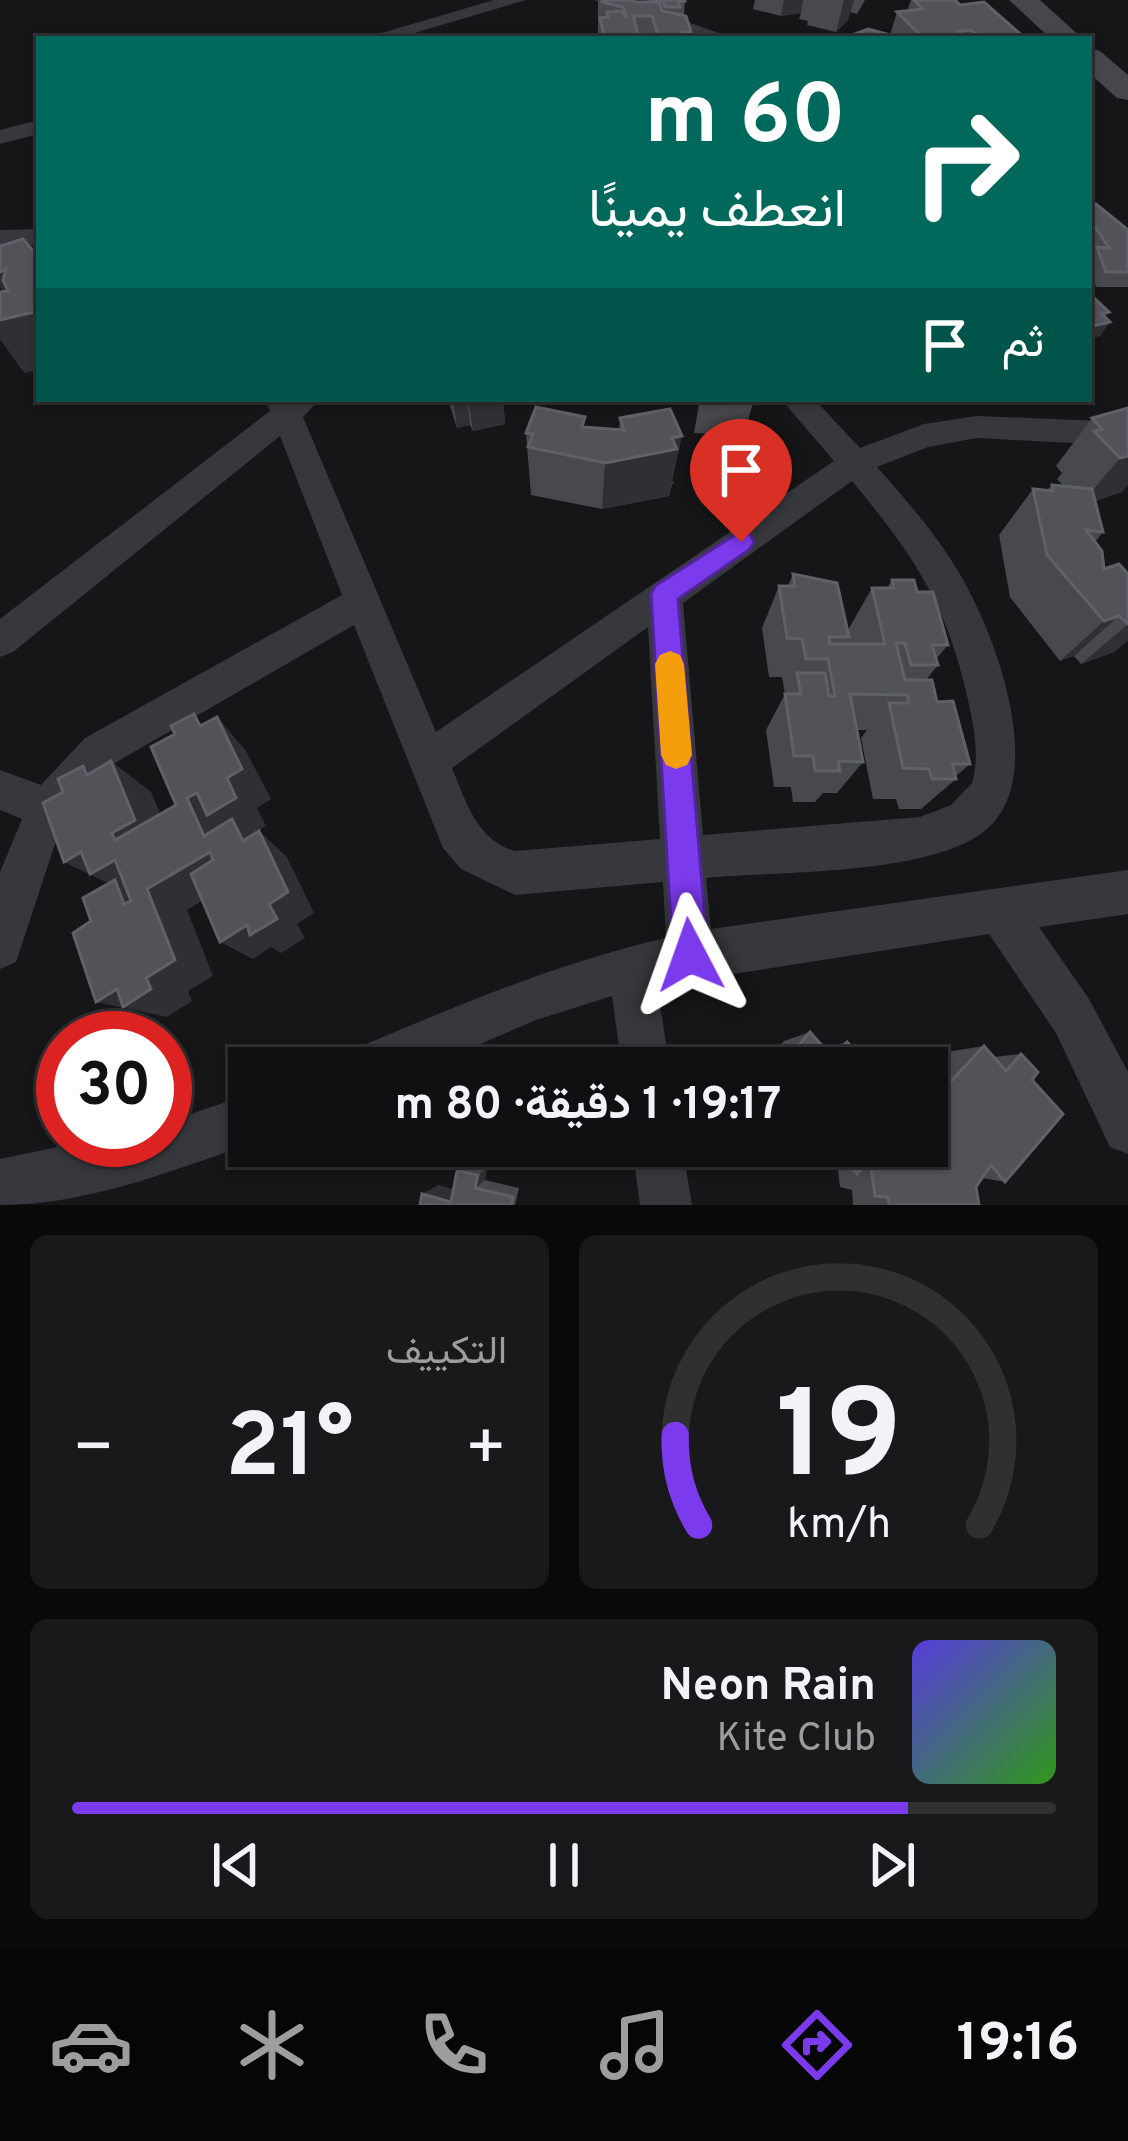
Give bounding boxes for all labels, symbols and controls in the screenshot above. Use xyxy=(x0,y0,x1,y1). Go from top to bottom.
text: 60 m xyxy=(645,67,846,173)
icon: right xyxy=(888,84,1044,240)
text: انعطف يمينًا xyxy=(588,178,846,247)
icon: arrive xyxy=(912,312,978,378)
text: ثم xyxy=(1002,316,1044,373)
pin xyxy=(690,419,792,542)
icon: arrive xyxy=(708,437,774,503)
position arrow xyxy=(627,892,753,1018)
speed limit sign: 30 xyxy=(36,1011,192,1167)
text: 19:17 · 1 دقيقة · 80 m xyxy=(395,1078,781,1135)
text: التكييف xyxy=(386,1329,507,1378)
text: 19 xyxy=(775,1364,902,1522)
text: 21° xyxy=(225,1395,354,1508)
text: − xyxy=(72,1410,115,1493)
text: + xyxy=(464,1410,507,1493)
text: km/h xyxy=(786,1499,891,1553)
text: Neon Rain xyxy=(661,1659,876,1716)
text: Kite Club xyxy=(717,1716,876,1765)
icon: previous xyxy=(203,1832,269,1898)
icon: pause xyxy=(531,1832,597,1898)
icon: next xyxy=(859,1832,925,1898)
icon: car xyxy=(49,2003,133,2087)
icon: climate xyxy=(230,2003,314,2087)
icon: phone xyxy=(412,2003,496,2087)
icon: music xyxy=(593,2003,677,2087)
icon: directions xyxy=(775,2003,859,2087)
text: 19:16 xyxy=(957,2011,1079,2080)

